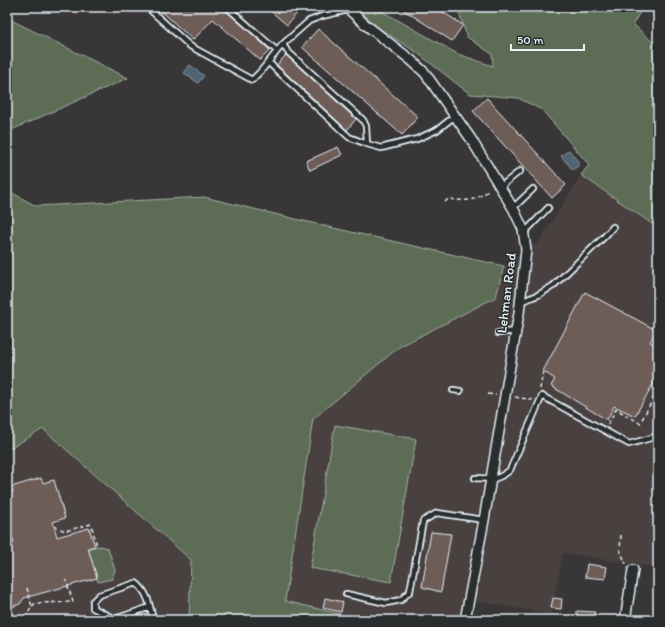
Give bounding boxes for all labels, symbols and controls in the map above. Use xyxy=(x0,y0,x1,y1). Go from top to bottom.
scale bar xyxy=(511,26,584,52)
text: 50 m xyxy=(517,33,543,47)
street label: Lehman Road xyxy=(493,252,520,334)

